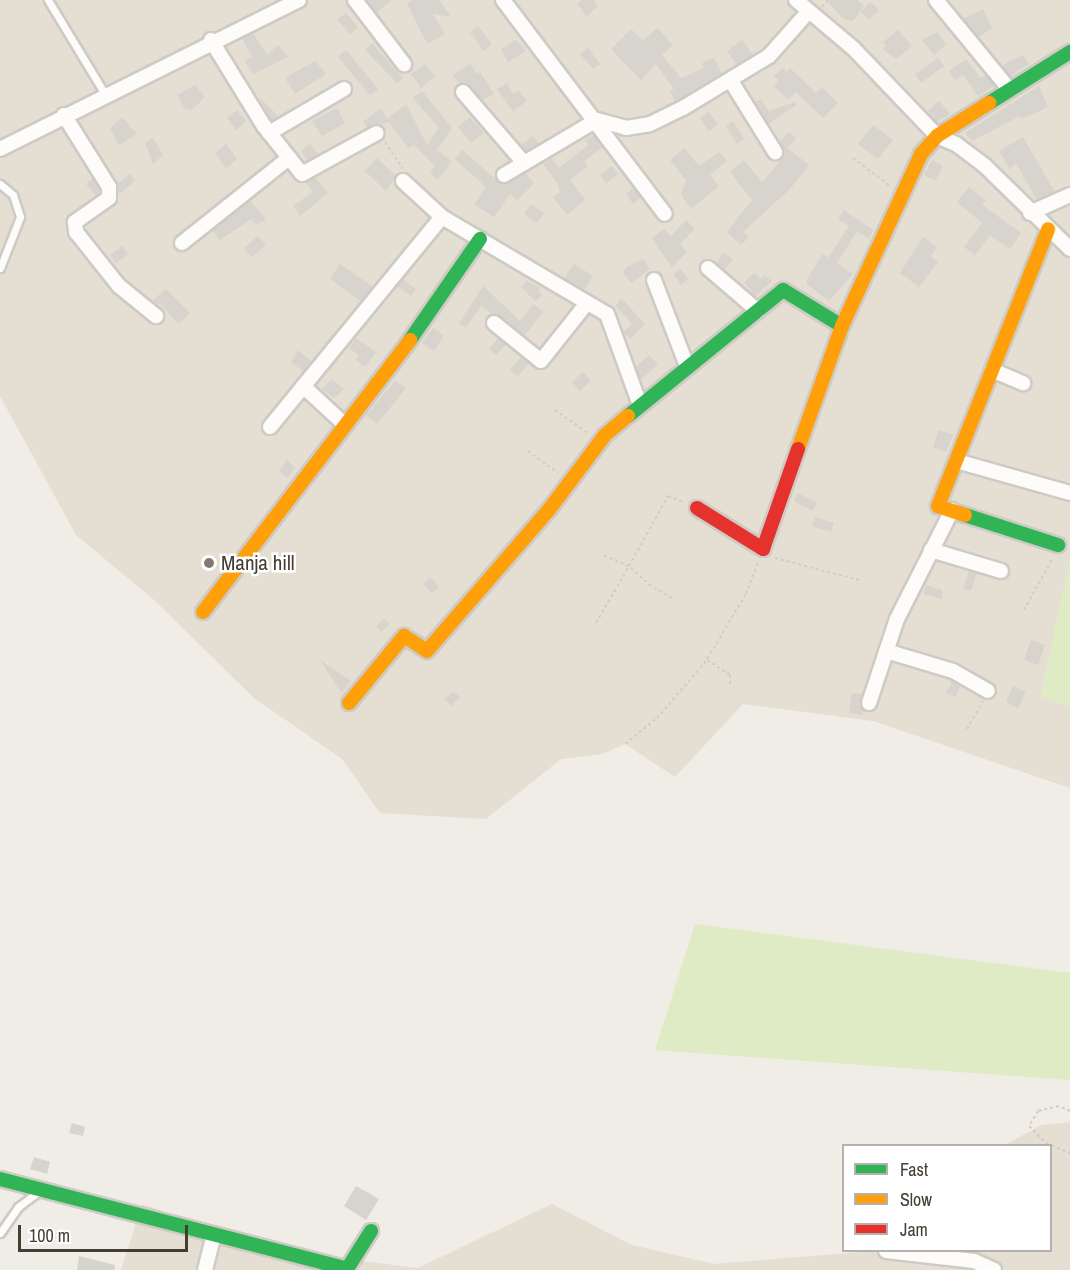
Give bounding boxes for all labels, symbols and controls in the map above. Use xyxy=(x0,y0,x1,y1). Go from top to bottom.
place label: Manja hill xyxy=(221,550,295,576)
marker: Manja hill xyxy=(202,556,216,570)
legend xyxy=(842,1144,1052,1252)
text: Fast xyxy=(900,1157,928,1182)
text: Slow xyxy=(900,1187,932,1212)
scale bar xyxy=(21,1213,190,1251)
text: Jam xyxy=(900,1217,928,1242)
text: 100 m xyxy=(29,1223,70,1248)

